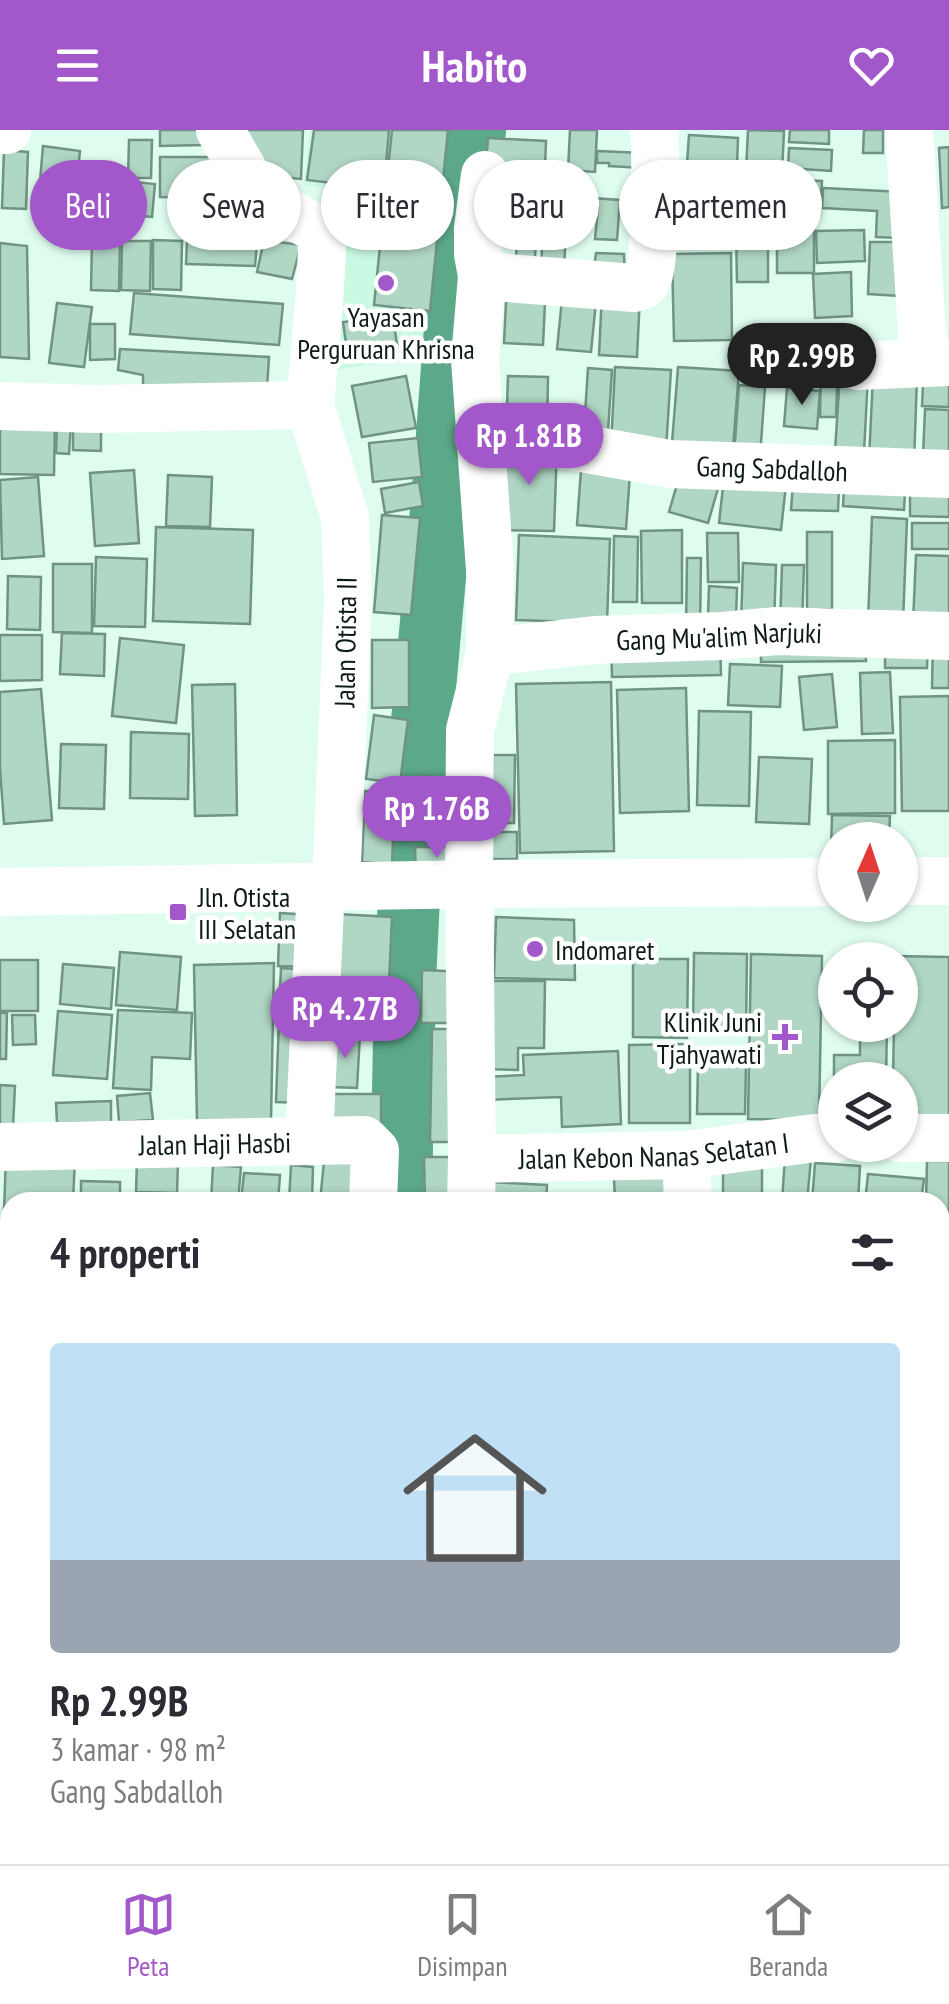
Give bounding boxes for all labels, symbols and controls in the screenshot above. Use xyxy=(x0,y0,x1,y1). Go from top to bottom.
text: Habito xyxy=(422,36,527,94)
icon: menu xyxy=(50,38,105,93)
icon: heart xyxy=(844,38,899,93)
chip: Beli xyxy=(30,160,147,250)
chip: Sewa xyxy=(167,160,301,250)
chip: Filter xyxy=(321,160,454,250)
chip: Baru xyxy=(474,160,599,250)
chip: Apartemen xyxy=(619,160,822,250)
marker: Yayasan Perguruan Khrisna xyxy=(375,272,397,294)
place label: Yayasan Perguruan Khrisna xyxy=(297,298,475,367)
pin: Rp 2.99B xyxy=(699,323,905,408)
text: Rp 2.99B xyxy=(749,334,855,376)
pin: Rp 1.81B xyxy=(426,403,632,488)
text: Rp 1.81B xyxy=(476,414,582,456)
street label: Gang Sabdalloh xyxy=(696,446,848,489)
street label: Jalan Otista II xyxy=(325,576,365,709)
street label: Gang Mu'alim Narjuki xyxy=(616,612,823,658)
pin: Rp 1.76B xyxy=(334,776,540,861)
text: Rp 1.76B xyxy=(384,787,490,829)
north arrow xyxy=(818,822,918,922)
map controls xyxy=(818,822,918,1162)
place label: Jln. Otista III Selatan xyxy=(197,878,296,947)
marker: Jln. Otista III Selatan xyxy=(167,901,189,923)
place label: Indomaret xyxy=(555,931,655,968)
marker: Indomaret xyxy=(524,938,546,960)
button: locate xyxy=(818,942,918,1042)
pin: Rp 4.27B xyxy=(242,976,448,1061)
text: Rp 4.27B xyxy=(292,987,398,1029)
place label: Klinik Juni Tjahyawati xyxy=(657,1003,762,1072)
marker: Klinik Juni Tjahyawati xyxy=(772,1024,798,1050)
button: layers xyxy=(818,1062,918,1162)
street label: Jalan Haji Hasbi xyxy=(138,1123,291,1163)
street label: Jalan Kebon Nanas Selatan I xyxy=(517,1123,791,1177)
text: 4 properti xyxy=(50,1225,200,1280)
icon: filters xyxy=(845,1225,900,1280)
icon: home xyxy=(385,1408,565,1588)
text: Rp 2.99B xyxy=(50,1673,188,1728)
text: 3 kamar · 98 m² xyxy=(50,1728,226,1770)
text: Gang Sabdalloh xyxy=(50,1770,223,1812)
tab: Peta xyxy=(121,1887,176,1984)
tab: Disimpan xyxy=(417,1887,507,1984)
tab: Beranda xyxy=(749,1887,828,1984)

